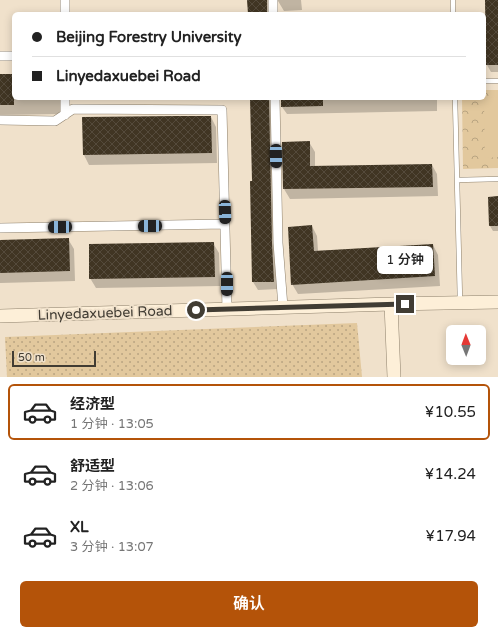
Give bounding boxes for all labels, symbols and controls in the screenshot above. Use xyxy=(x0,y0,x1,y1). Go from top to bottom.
text: Beijing Forestry University xyxy=(56,28,242,46)
text: Linyedaxuebei Road xyxy=(56,67,201,85)
car xyxy=(270,144,282,168)
car xyxy=(219,200,231,224)
car xyxy=(138,220,162,232)
car xyxy=(48,221,72,233)
callout: 1 分钟 xyxy=(377,246,433,274)
text: 1 分钟 xyxy=(386,252,424,268)
car xyxy=(221,272,233,296)
route end xyxy=(396,295,414,313)
route start xyxy=(187,301,205,319)
street label: Linyedaxuebei Road xyxy=(37,302,173,324)
north arrow xyxy=(446,325,486,365)
map controls xyxy=(446,325,486,365)
scale bar xyxy=(12,349,96,368)
text: 50 m xyxy=(18,351,45,364)
icon: car xyxy=(22,394,58,430)
text: 经济型 xyxy=(70,395,115,413)
text: ¥10.55 xyxy=(425,403,476,421)
text: 1 分钟 · 13:05 xyxy=(70,416,154,432)
icon: car xyxy=(22,456,58,492)
text: 舒适型 xyxy=(70,457,115,475)
text: ¥14.24 xyxy=(425,465,476,483)
text: 2 分钟 · 13:06 xyxy=(70,478,154,494)
icon: car xyxy=(22,518,58,554)
text: XL xyxy=(70,518,89,536)
text: ¥17.94 xyxy=(425,527,476,545)
text: 3 分钟 · 13:07 xyxy=(70,539,154,555)
button: 确认 xyxy=(20,581,478,627)

